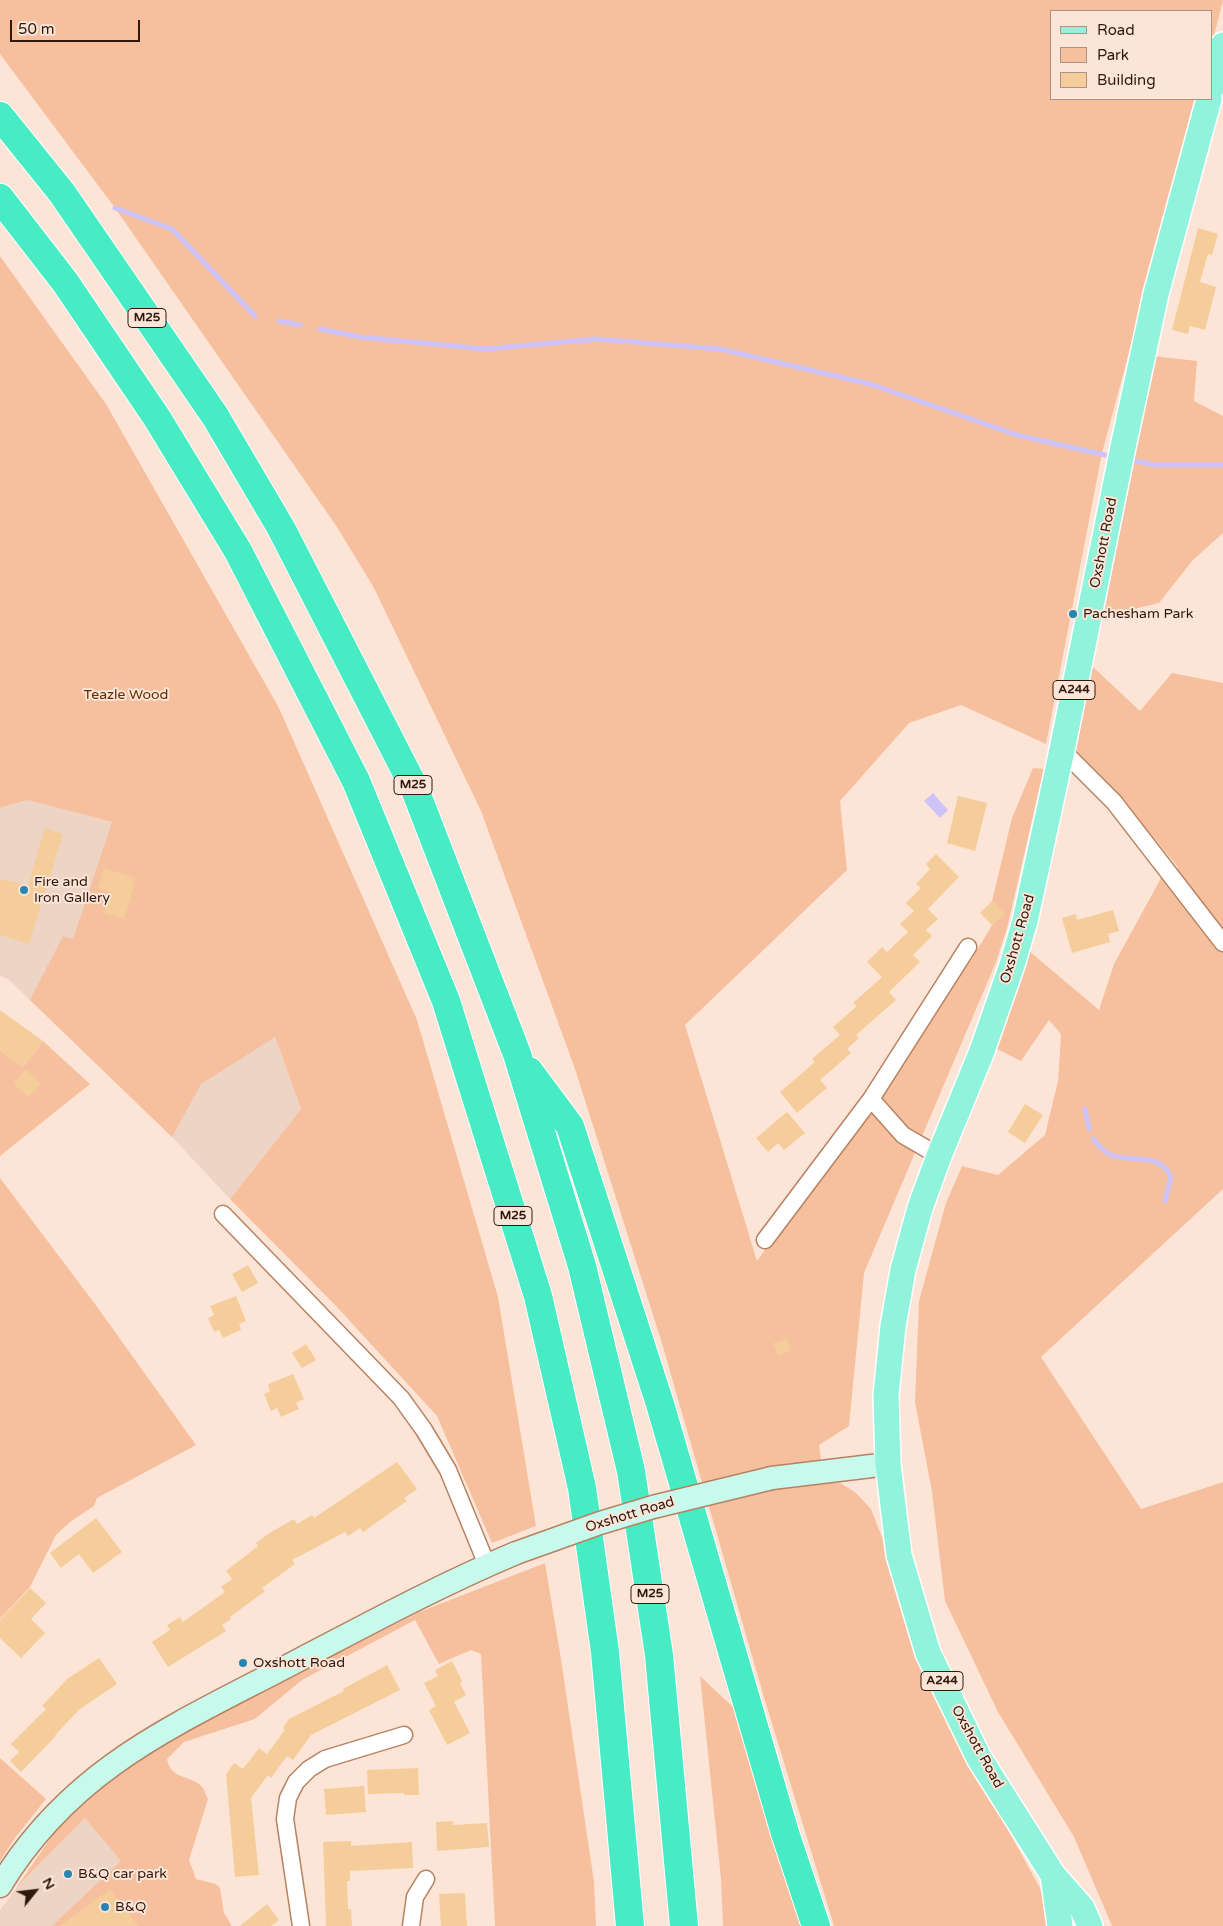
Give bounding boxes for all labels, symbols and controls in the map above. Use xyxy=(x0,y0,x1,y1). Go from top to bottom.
scale bar xyxy=(12,10,142,42)
legend xyxy=(1050,10,1213,100)
text: 50 m xyxy=(18,20,55,38)
text: Road xyxy=(1097,21,1135,39)
text: Park xyxy=(1097,46,1129,64)
text: Building xyxy=(1097,71,1156,89)
road number: M25 xyxy=(128,308,166,328)
street label: Oxshott Road xyxy=(1087,496,1121,590)
place label: Pachesham Park xyxy=(1083,606,1193,622)
marker: Pachesham Park xyxy=(1067,608,1079,620)
road number: A244 xyxy=(1053,680,1095,700)
park label: Teazle Wood xyxy=(84,687,168,703)
road number: M25 xyxy=(394,776,432,794)
place label: Fire and Iron Gallery xyxy=(34,874,110,906)
marker: Fire and Iron Gallery xyxy=(18,884,30,896)
street label: Oxshott Road xyxy=(997,892,1039,986)
road number: M25 xyxy=(494,1206,532,1226)
street label: Oxshott Road xyxy=(584,1494,676,1536)
road number: M25 xyxy=(631,1585,669,1604)
place label: Oxshott Road xyxy=(253,1655,345,1671)
marker: Oxshott Road xyxy=(237,1657,249,1669)
road number: A244 xyxy=(921,1672,963,1690)
street label: Oxshott Road xyxy=(947,1703,1007,1791)
north arrow xyxy=(10,1866,60,1916)
place label: B&Q car park xyxy=(78,1866,167,1882)
marker: B&Q car park xyxy=(62,1868,74,1880)
text: N xyxy=(38,1874,59,1893)
place label: B&Q xyxy=(115,1899,146,1915)
marker: B&Q xyxy=(99,1901,111,1913)

